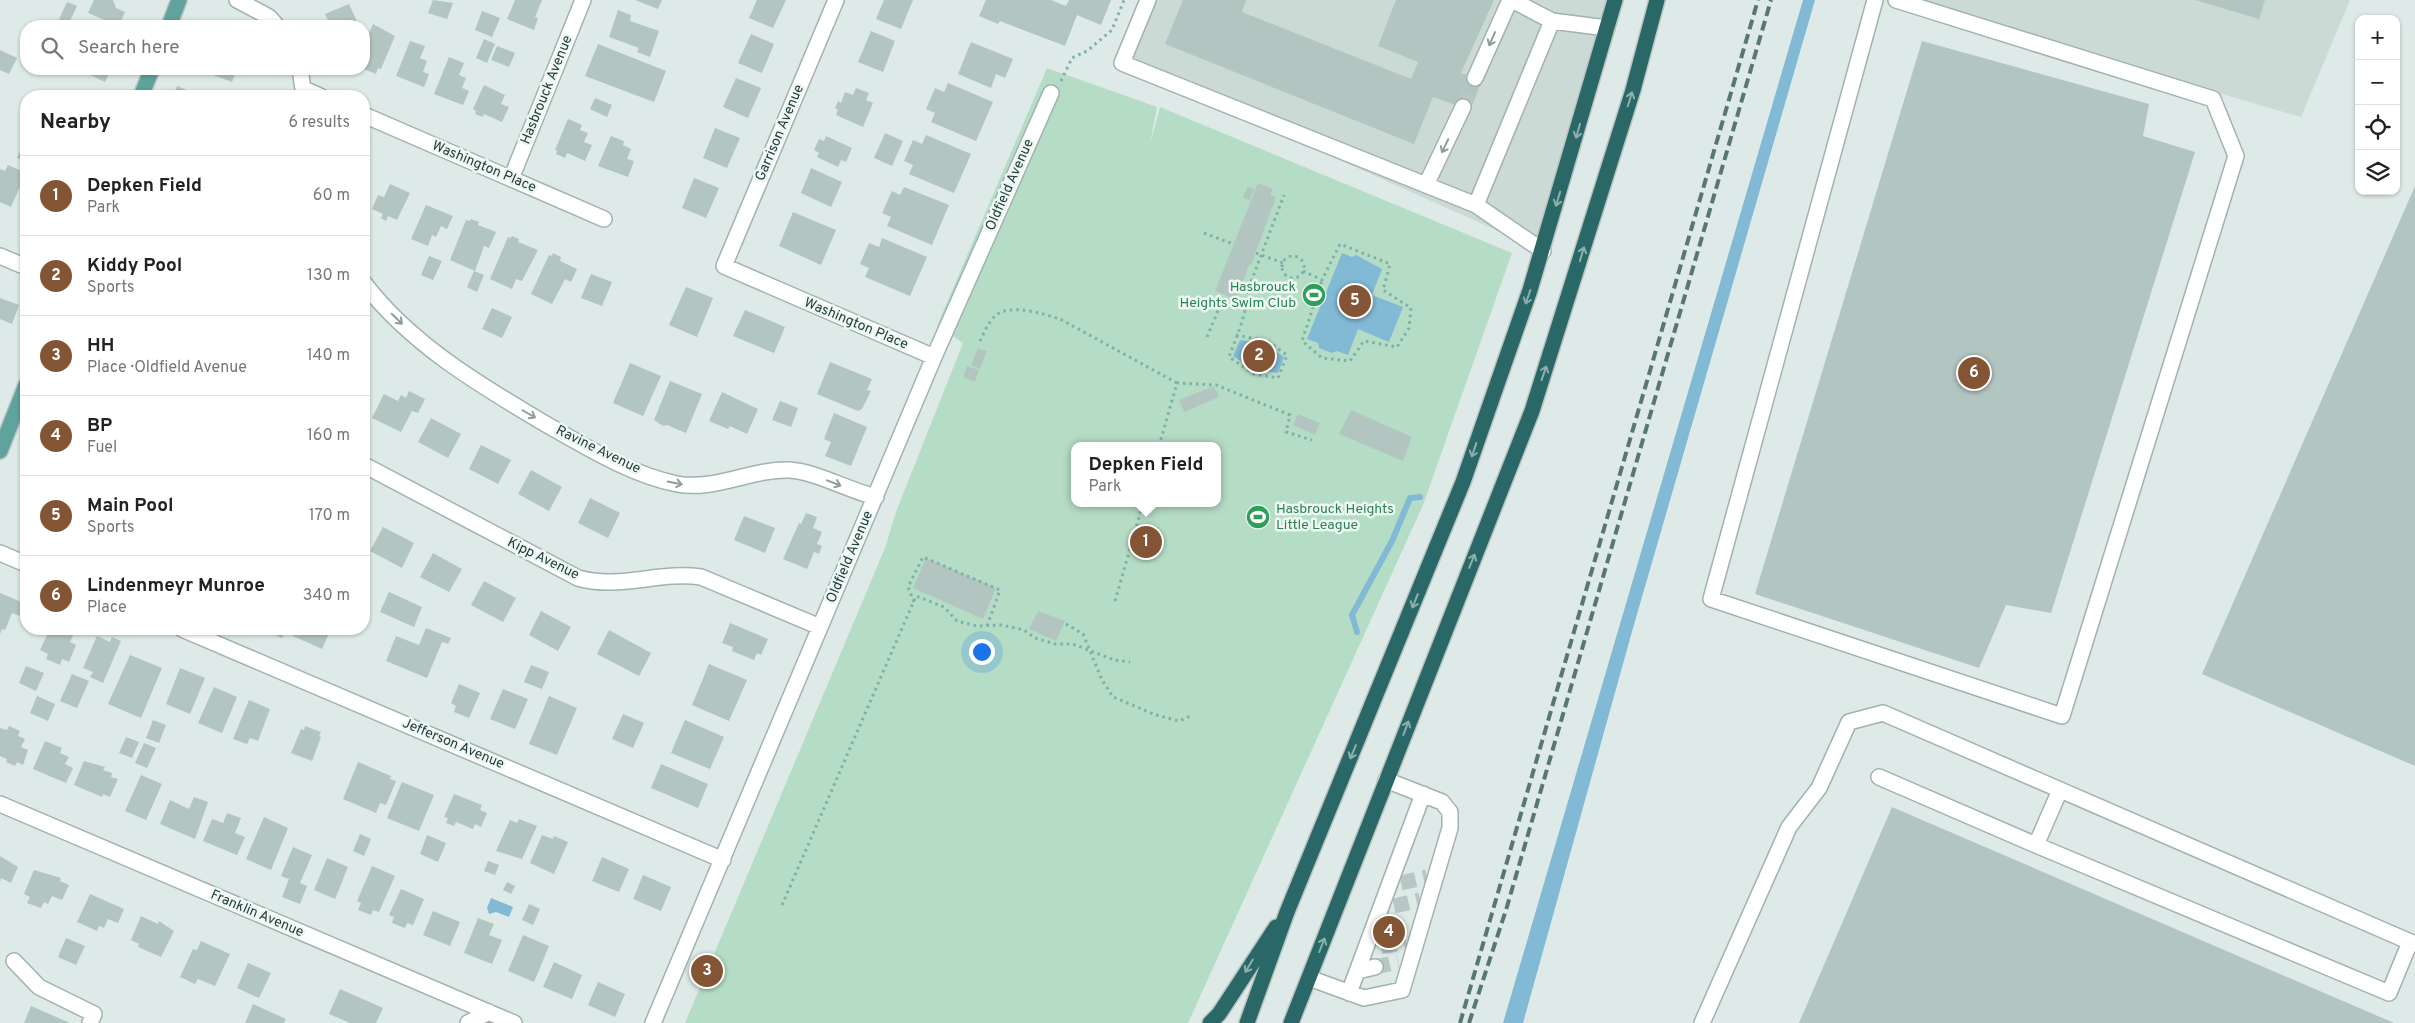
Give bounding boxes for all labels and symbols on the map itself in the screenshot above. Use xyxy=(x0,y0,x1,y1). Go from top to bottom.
one-way arrow xyxy=(1487,31,1497,46)
street label: Hasbrouck Avenue xyxy=(517,33,577,147)
street label: Garrison Avenue xyxy=(752,82,808,184)
one-way arrow xyxy=(1625,91,1635,107)
one-way arrow xyxy=(1572,123,1582,139)
street label: Washington Place xyxy=(429,137,539,197)
street label: Oldfield Avenue xyxy=(982,137,1038,233)
one-way arrow xyxy=(1439,138,1449,153)
one-way arrow xyxy=(1553,190,1563,206)
one-way arrow xyxy=(1577,247,1587,263)
place label: Hasbrouck Heights Swim Club xyxy=(1179,279,1296,312)
sports icon: Hasbrouck Heights Swim Club xyxy=(1301,282,1327,308)
pin: 5 xyxy=(1339,282,1371,320)
one-way arrow xyxy=(1523,289,1532,304)
street label: Washington Place xyxy=(801,294,911,354)
one-way arrow xyxy=(390,313,402,325)
pin: 2 xyxy=(1243,337,1275,375)
pin: 6 xyxy=(1958,354,1990,392)
one-way arrow xyxy=(1540,365,1550,381)
one-way arrow xyxy=(521,409,535,419)
street label: Ravine Avenue xyxy=(553,422,643,478)
one-way arrow xyxy=(1469,442,1478,458)
one-way arrow xyxy=(666,479,682,488)
one-way arrow xyxy=(826,479,841,488)
place label: Hasbrouck Heights Little League xyxy=(1276,501,1394,534)
sports icon: Hasbrouck Heights Little League xyxy=(1245,504,1271,530)
street label: Oldfield Avenue xyxy=(823,508,877,606)
pin: 1 xyxy=(1130,523,1162,561)
street label: Kipp Avenue xyxy=(504,534,582,584)
one-way arrow xyxy=(1468,554,1478,569)
one-way arrow xyxy=(1409,594,1418,609)
your location xyxy=(969,639,995,665)
street label: Jefferson Avenue xyxy=(399,715,507,773)
one-way arrow xyxy=(1402,721,1411,737)
one-way arrow xyxy=(1347,744,1357,759)
street label: Franklin Avenue xyxy=(208,887,306,941)
pin: 4 xyxy=(1373,913,1405,951)
one-way arrow xyxy=(1317,938,1327,953)
pin: 3 xyxy=(691,952,723,990)
one-way arrow xyxy=(1243,959,1253,973)

